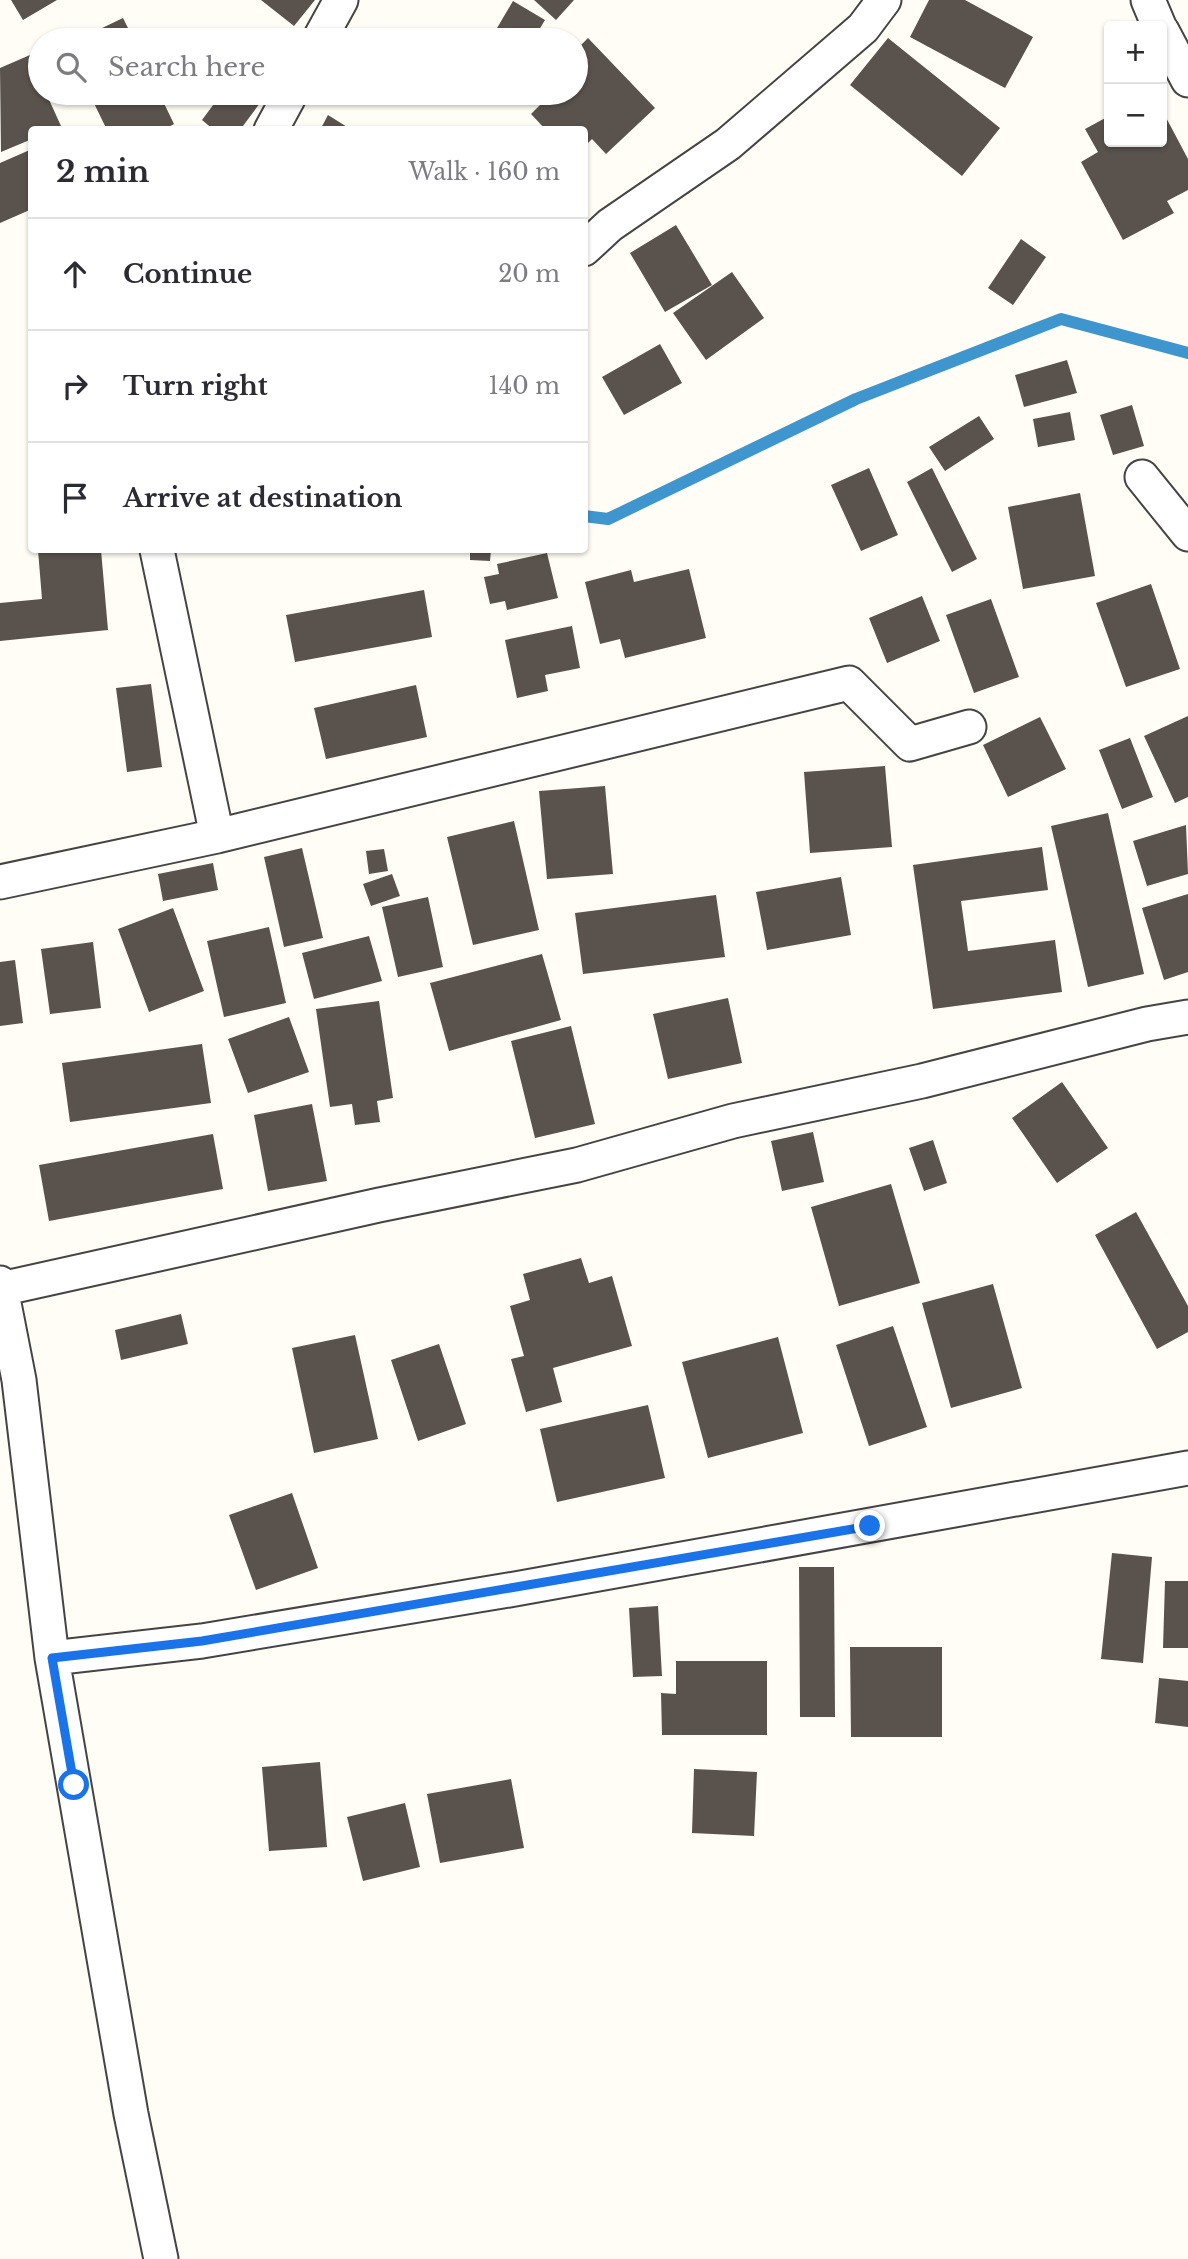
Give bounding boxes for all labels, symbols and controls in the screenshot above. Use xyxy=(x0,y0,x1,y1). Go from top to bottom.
map controls xyxy=(1104,21,1167,147)
button: + xyxy=(1104,21,1167,84)
search box xyxy=(28,28,588,105)
icon: search xyxy=(52,48,90,86)
text: Search here xyxy=(108,51,265,83)
button: − xyxy=(1104,84,1167,147)
text: 2 min xyxy=(56,153,149,190)
text: Walk · 160 m xyxy=(408,158,560,186)
icon: ahead xyxy=(56,255,94,293)
text: Continue xyxy=(123,258,252,290)
text: 20 m xyxy=(498,260,560,288)
icon: right xyxy=(56,367,94,405)
text: Turn right xyxy=(123,370,268,402)
text: 140 m xyxy=(489,372,560,400)
icon: arrive xyxy=(56,479,94,517)
text: Arrive at destination xyxy=(123,482,403,514)
route end xyxy=(854,1510,885,1541)
route start xyxy=(58,1769,89,1800)

